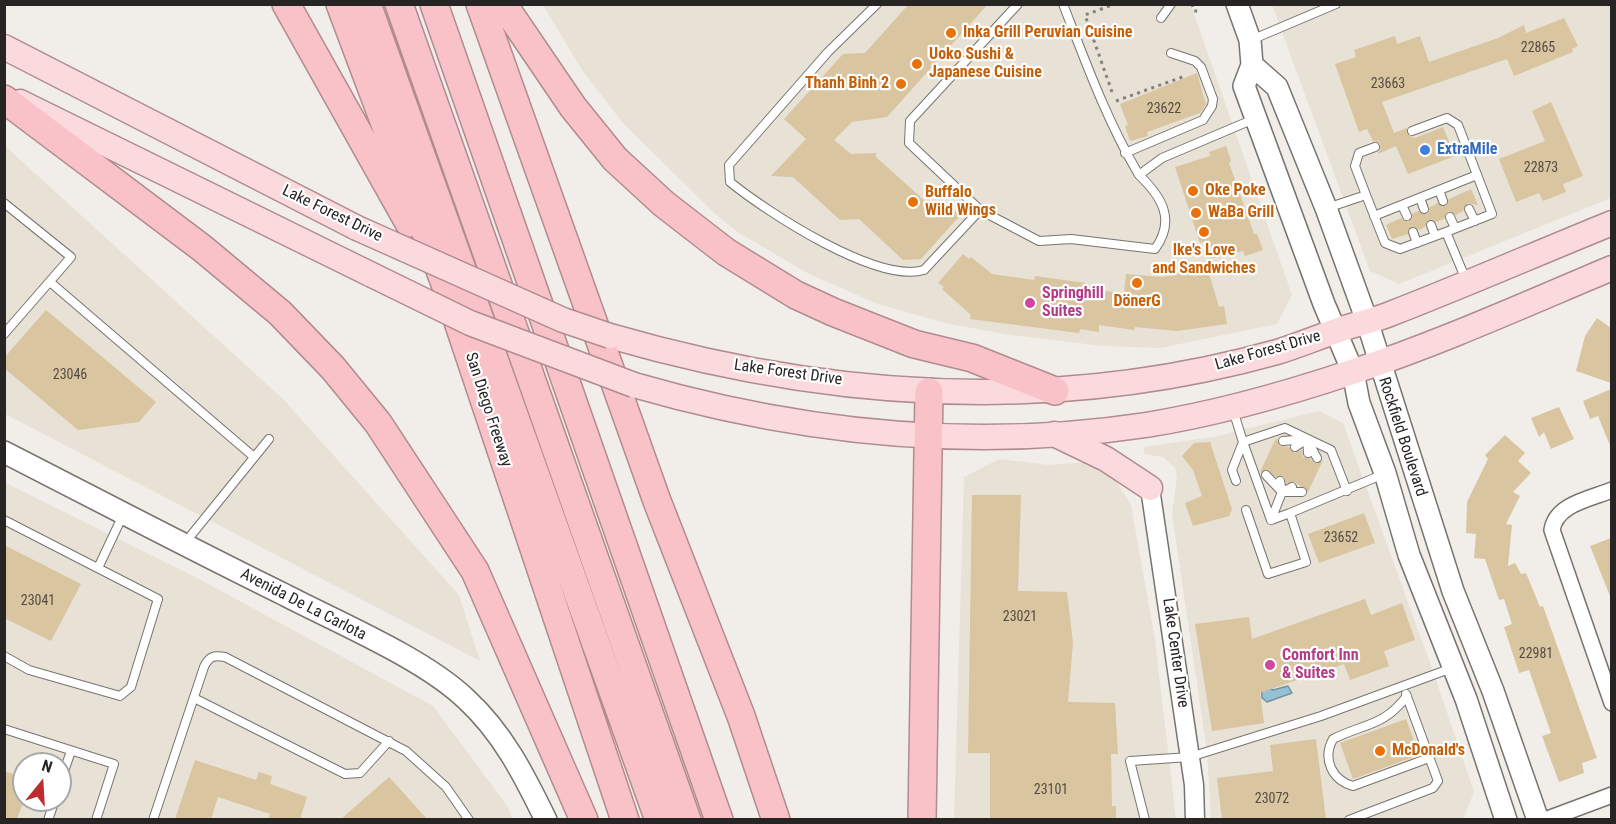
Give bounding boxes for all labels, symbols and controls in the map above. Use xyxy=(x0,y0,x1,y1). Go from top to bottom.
place label: Inka Grill Peruvian Cuisine xyxy=(963,23,1132,43)
marker: Inka Grill Peruvian Cuisine xyxy=(944,26,958,40)
house number: 22865 xyxy=(1521,40,1555,56)
place label: Uoko Sushi & Japanese Cuisine xyxy=(929,45,1042,83)
marker: Uoko Sushi & Japanese Cuisine xyxy=(910,57,924,71)
place label: Thanh Binh 2 xyxy=(805,74,889,94)
house number: 23663 xyxy=(1371,76,1405,92)
marker: Thanh Binh 2 xyxy=(894,77,908,91)
house number: 23622 xyxy=(1147,101,1181,117)
place label: ExtraMile xyxy=(1437,140,1497,160)
marker: ExtraMile xyxy=(1418,143,1432,157)
house number: 22873 xyxy=(1524,160,1558,176)
street label: Lake Forest Drive xyxy=(279,181,385,247)
place label: Oke Poke xyxy=(1205,181,1266,201)
place label: Buffalo Wild Wings xyxy=(925,183,996,221)
marker: Oke Poke xyxy=(1186,184,1200,198)
marker: Buffalo Wild Wings xyxy=(906,195,920,209)
place label: WaBa Grill xyxy=(1208,203,1274,223)
marker: WaBa Grill xyxy=(1189,206,1203,220)
marker: Ike's Love and Sandwiches xyxy=(1197,225,1211,239)
place label: Ike's Love and Sandwiches xyxy=(1152,241,1256,279)
marker: DönerG xyxy=(1130,276,1144,290)
place label: Springhill Suites xyxy=(1042,284,1104,322)
place label: DönerG xyxy=(1113,292,1161,312)
marker: Springhill Suites xyxy=(1023,296,1037,310)
street label: Lake Forest Drive xyxy=(1213,327,1323,375)
street label: San Diego Freeway xyxy=(460,350,516,470)
street label: Lake Forest Drive xyxy=(733,356,843,390)
house number: 23046 xyxy=(53,367,87,383)
street label: Rockfield Boulevard xyxy=(1374,375,1430,499)
house number: 23652 xyxy=(1324,530,1358,546)
street label: Avenida De La Carlota xyxy=(237,565,369,645)
house number: 23041 xyxy=(21,593,55,609)
street label: Lake Center Drive xyxy=(1158,597,1192,709)
house number: 23021 xyxy=(1003,609,1037,625)
place label: Comfort Inn & Suites xyxy=(1282,646,1358,684)
house number: 22981 xyxy=(1519,646,1553,662)
marker: Comfort Inn & Suites xyxy=(1263,658,1277,672)
place label: McDonald's xyxy=(1392,741,1465,761)
marker: McDonald's xyxy=(1373,744,1387,758)
north arrow xyxy=(12,752,72,812)
text: N xyxy=(39,756,55,777)
house number: 23101 xyxy=(1034,782,1068,798)
house number: 23072 xyxy=(1255,791,1289,807)

